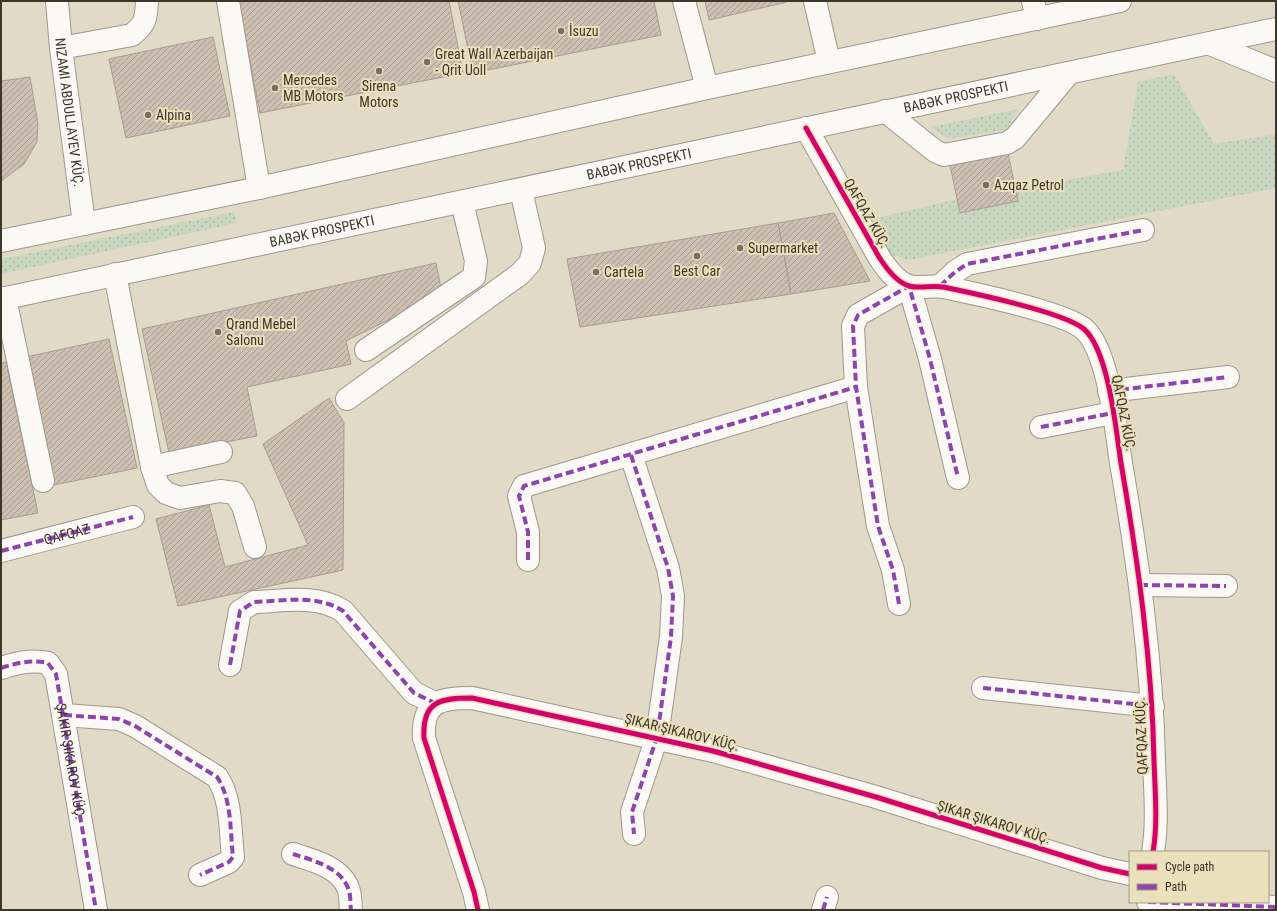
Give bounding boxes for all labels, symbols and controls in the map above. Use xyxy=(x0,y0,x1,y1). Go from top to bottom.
place label: İsuzu xyxy=(569,23,599,39)
marker: İsuzu xyxy=(556,26,566,36)
street label: NIZAMI ABDULLAYEV KÜÇ. xyxy=(52,37,87,188)
place label: Great Wall Azerbaijan - Qrit Uoll xyxy=(435,46,553,78)
marker: Great Wall Azerbaijan - Qrit Uoll xyxy=(422,57,432,67)
marker: Sirena Motors xyxy=(374,66,384,76)
place label: Mercedes MB Motors xyxy=(283,72,344,104)
place label: Sirena Motors xyxy=(359,78,399,110)
street label: BABƏK PROSPEKTI xyxy=(902,78,1010,116)
marker: Mercedes MB Motors xyxy=(270,83,280,93)
place label: Alpina xyxy=(156,107,191,123)
marker: Alpina xyxy=(143,110,153,120)
street label: BABƏK PROSPEKTI xyxy=(585,145,693,183)
street label: QAFQAZ KÜÇ. xyxy=(841,175,893,251)
place label: Azqaz Petrol xyxy=(994,177,1064,193)
marker: Azqaz Petrol xyxy=(981,180,991,190)
street label: BABƏK PROSPEKTI xyxy=(268,212,376,250)
place label: Supermarket xyxy=(748,240,818,256)
marker: Supermarket xyxy=(735,243,745,253)
marker: Best Car xyxy=(692,251,702,261)
place label: Best Car xyxy=(674,263,720,279)
place label: Cartela xyxy=(604,264,644,280)
marker: Cartela xyxy=(591,267,601,277)
place label: Qrand Mebel Salonu xyxy=(226,316,296,348)
marker: Qrand Mebel Salonu xyxy=(213,327,223,337)
street label: QAFQAZ KÜÇ. xyxy=(1109,373,1139,453)
street label: QAFQAZ xyxy=(42,520,92,548)
street label: QAFQAZ KÜÇ. xyxy=(1132,697,1150,775)
street label: ŞAKIR ŞIKAROV KÜÇ. xyxy=(53,702,89,821)
street label: ŞIKAR ŞIKAROV KÜÇ. xyxy=(623,710,741,754)
street label: ŞIKAR ŞIKAROV KÜÇ. xyxy=(935,797,1053,847)
legend xyxy=(1129,851,1269,903)
text: Cycle path xyxy=(1165,860,1215,874)
text: Path xyxy=(1165,880,1187,894)

